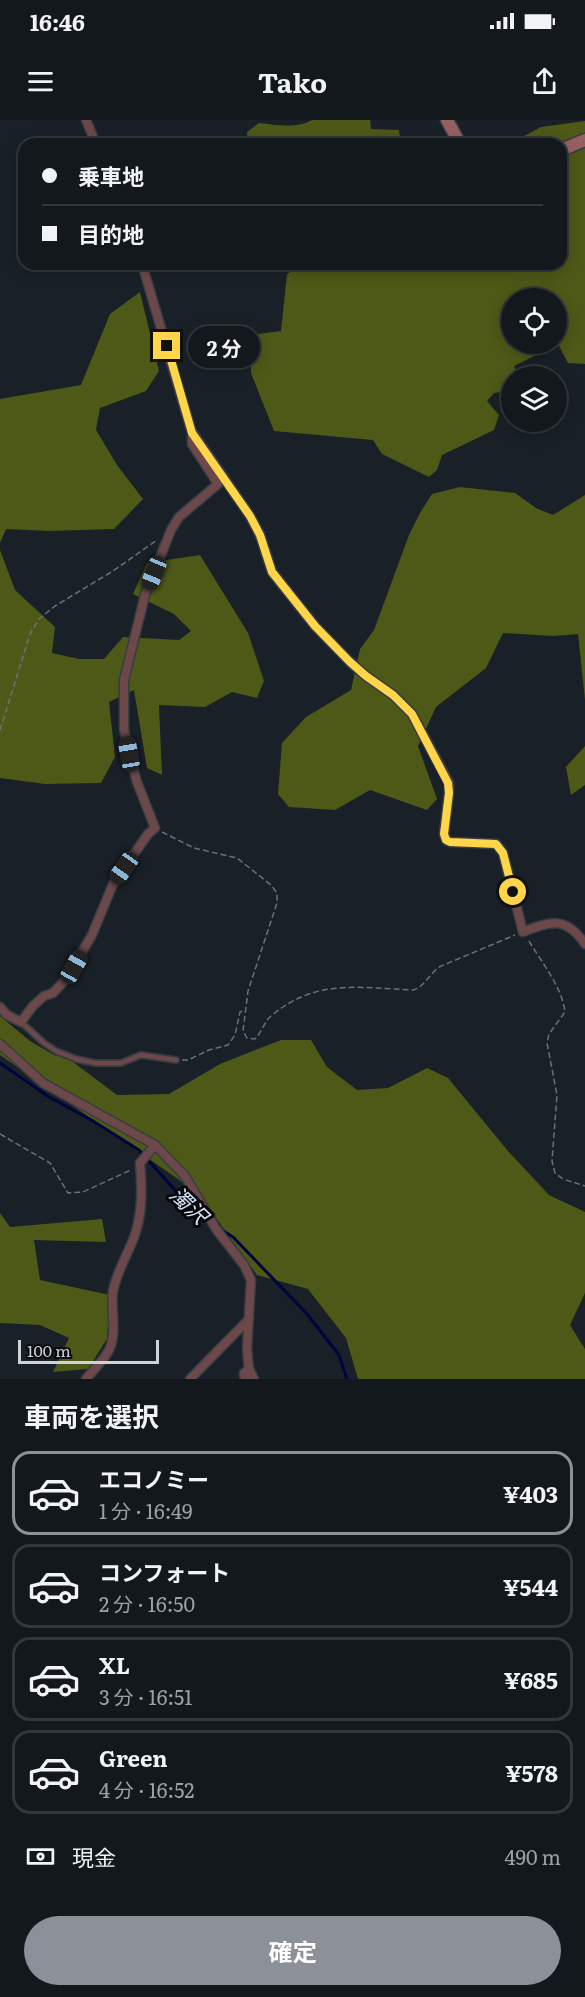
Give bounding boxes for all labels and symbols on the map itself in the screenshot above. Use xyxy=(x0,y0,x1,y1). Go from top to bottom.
callout: 2 分 xyxy=(188,325,260,367)
route end xyxy=(153,332,180,359)
car xyxy=(139,553,169,593)
car xyxy=(117,735,141,773)
car xyxy=(106,848,142,888)
route start xyxy=(499,878,526,905)
car xyxy=(57,947,91,987)
water label: 濁沢 xyxy=(164,1178,218,1232)
scale bar xyxy=(18,1337,159,1364)

